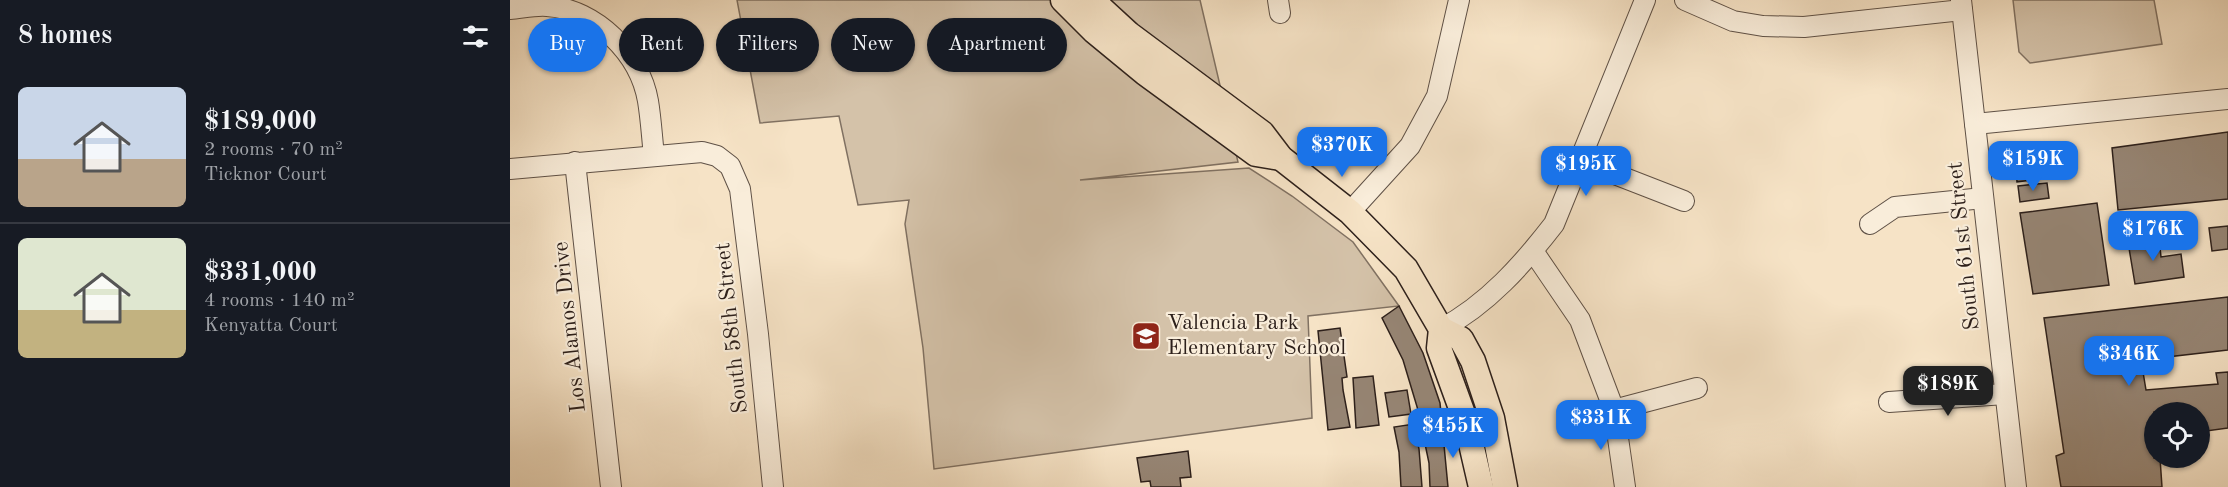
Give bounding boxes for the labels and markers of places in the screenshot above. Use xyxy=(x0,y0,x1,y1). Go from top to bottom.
pin: $370K xyxy=(1300,127,1384,178)
pin: $159K xyxy=(1991,141,2075,192)
pin: $195K xyxy=(1544,146,1628,197)
pin: $176K xyxy=(2111,211,2195,262)
place label: Valencia Park Elementary School xyxy=(1167,312,1346,359)
school or university icon: Valencia Park Elementary School xyxy=(1130,320,1162,352)
pin: $346K xyxy=(2087,336,2171,387)
pin: $189K xyxy=(1906,366,1990,417)
pin: $331K xyxy=(1559,400,1643,451)
pin: $455K xyxy=(1411,408,1495,459)

